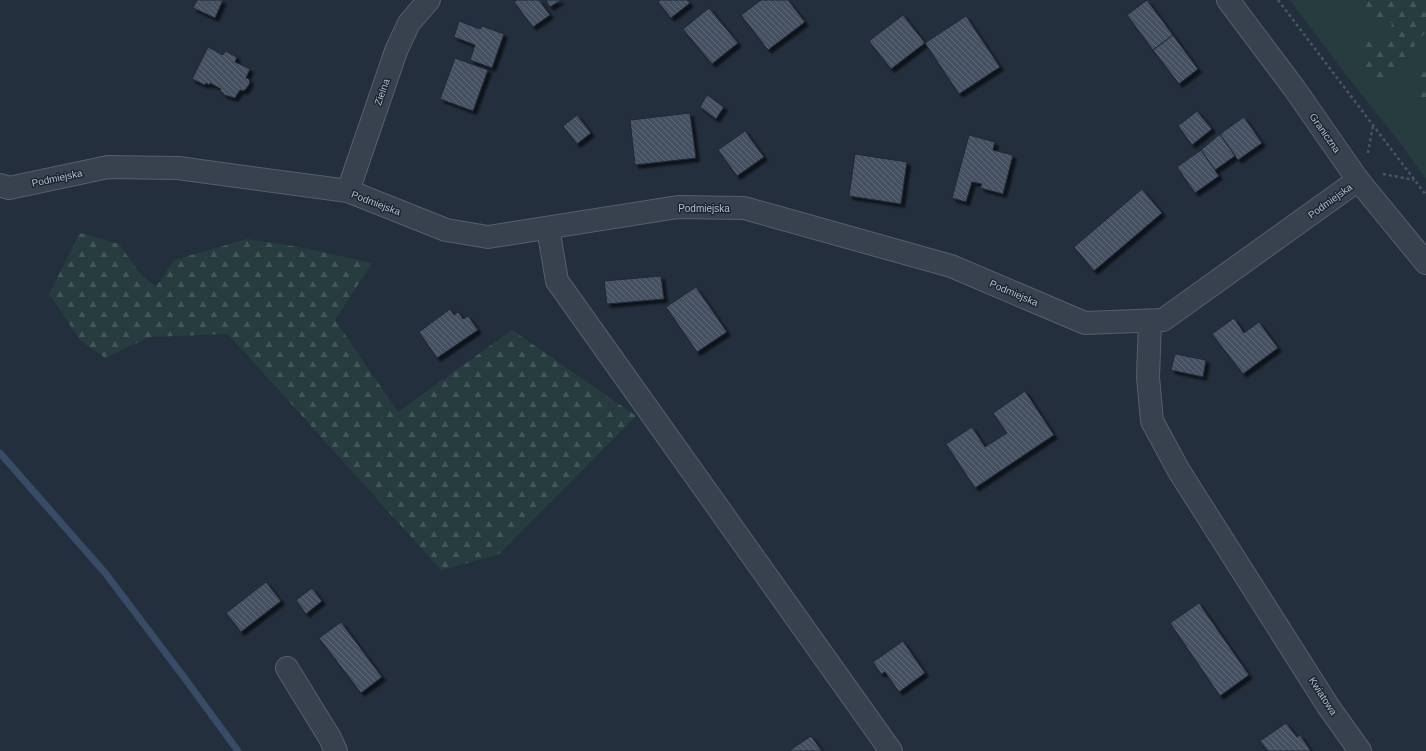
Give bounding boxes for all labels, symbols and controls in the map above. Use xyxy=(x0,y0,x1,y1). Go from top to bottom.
street label: Zielna xyxy=(372,77,392,107)
street label: Graniczna xyxy=(1307,111,1343,155)
street label: Podmiejska xyxy=(31,167,84,189)
street label: Podmiejska xyxy=(1306,181,1354,221)
street label: Podmiejska xyxy=(350,189,403,218)
street label: Podmiejska xyxy=(678,203,730,214)
street label: Podmiejska xyxy=(988,278,1040,308)
street label: Kwiatowa xyxy=(1307,675,1340,717)

